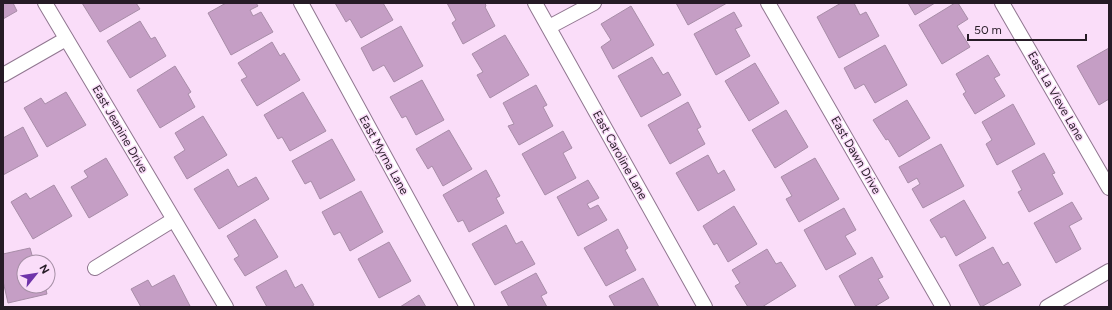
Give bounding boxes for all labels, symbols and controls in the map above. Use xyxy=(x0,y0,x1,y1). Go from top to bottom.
scale bar xyxy=(968,16,1086,42)
text: 50 m xyxy=(974,23,1002,37)
street label: East La Vieve Lane xyxy=(1025,49,1087,143)
street label: East Jeanine Drive xyxy=(89,83,151,176)
street label: East Caroline Lane xyxy=(590,108,650,202)
street label: East Myrna Lane xyxy=(356,113,412,197)
street label: East Dawn Drive xyxy=(828,114,884,197)
north arrow xyxy=(16,254,56,294)
text: N xyxy=(36,262,52,276)

